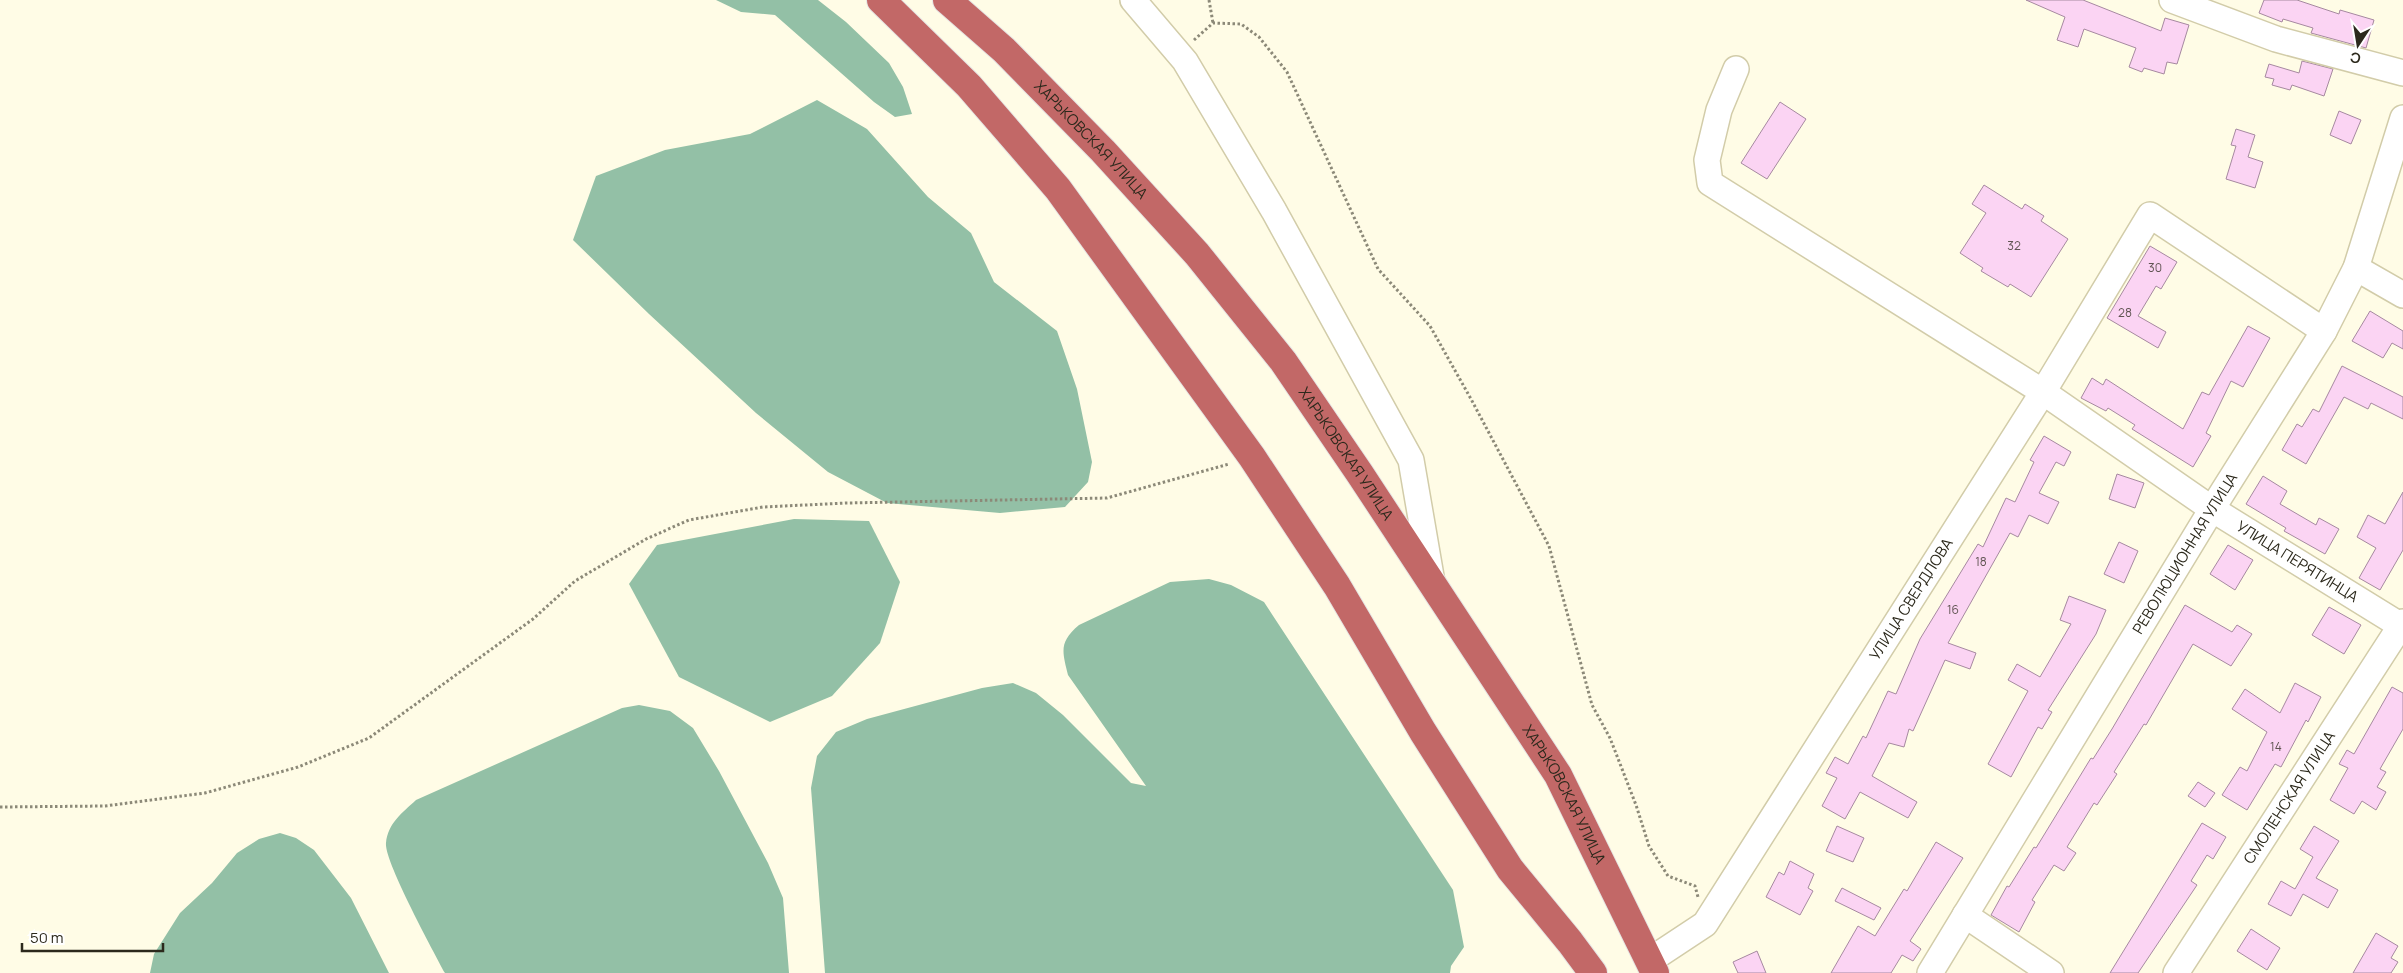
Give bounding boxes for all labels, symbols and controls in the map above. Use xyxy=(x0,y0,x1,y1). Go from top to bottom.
north arrow xyxy=(2333,20,2383,70)
text: С xyxy=(2348,48,2362,69)
street label: ХАРЬКОВСКАЯ УЛИЦА xyxy=(1030,76,1153,204)
house number: 32 xyxy=(2007,237,2021,254)
house number: 30 xyxy=(2148,259,2162,276)
house number: 28 xyxy=(2118,304,2132,321)
street label: ХАРЬКОВСКАЯ УЛИЦА xyxy=(1294,383,1399,525)
street label: РЕВОЛЮЦИОННАЯ УЛИЦА xyxy=(2127,468,2242,638)
street label: УЛИЦА ПЕРЯТИНЦА xyxy=(2233,516,2363,607)
street label: УЛИЦА СВЕРДЛОВА xyxy=(1864,533,1958,664)
house number: 18 xyxy=(1975,553,1987,570)
house number: 16 xyxy=(1947,601,1959,618)
street label: ХАРЬКОВСКАЯ УЛИЦА xyxy=(1518,720,1611,868)
street label: СМОЛЕНСКАЯ УЛИЦА xyxy=(2238,726,2340,868)
house number: 14 xyxy=(2270,738,2282,755)
scale bar xyxy=(22,920,164,952)
text: 50 m xyxy=(30,927,64,948)

